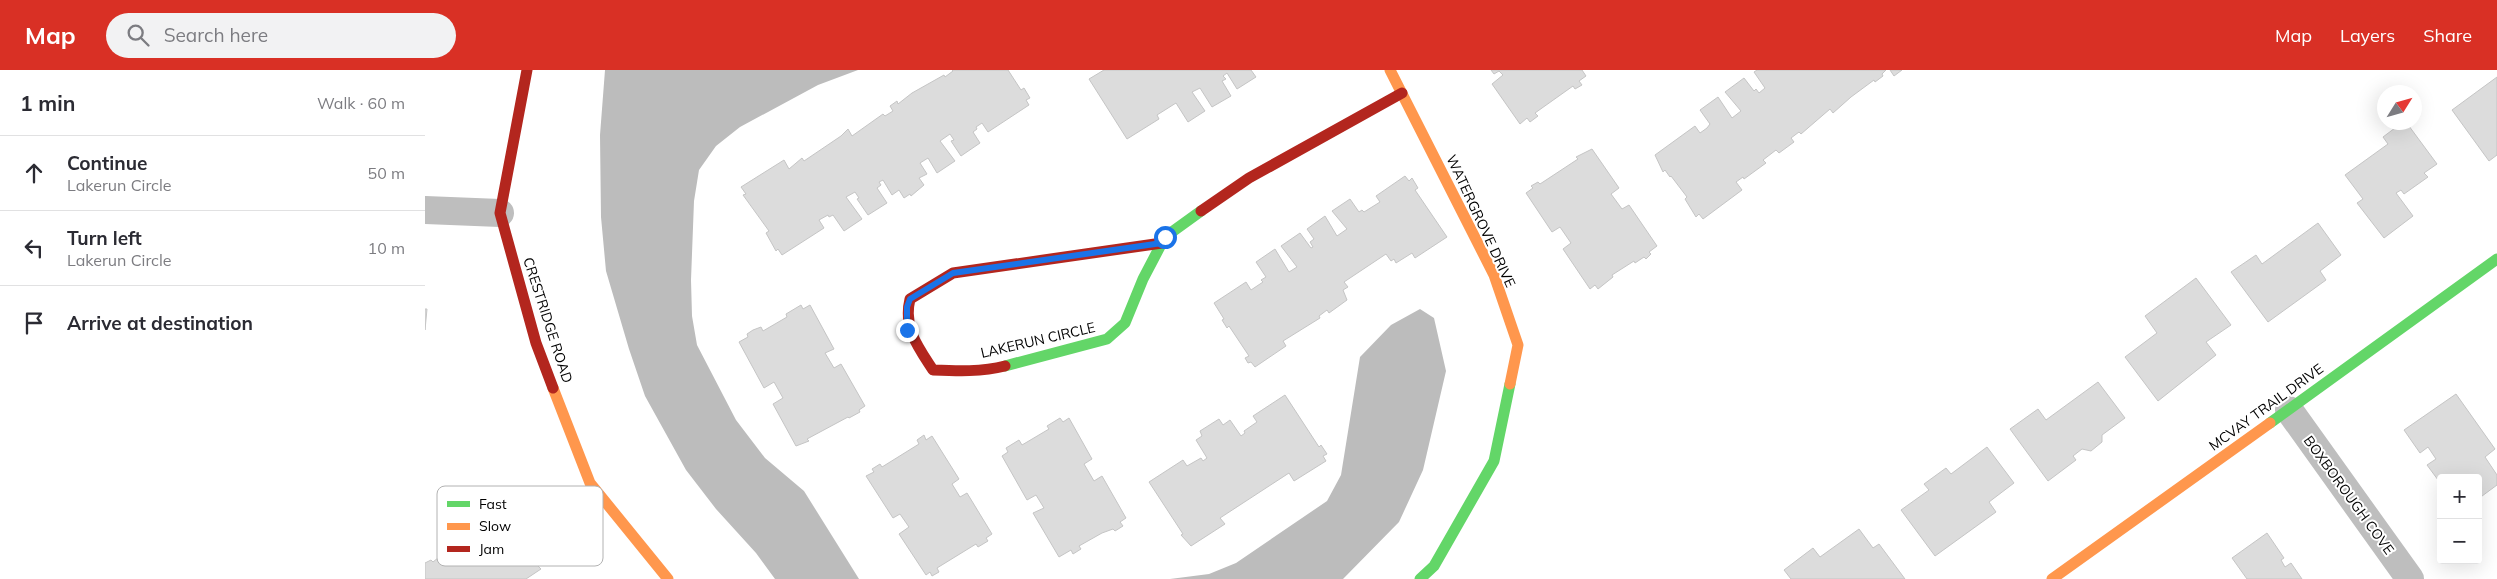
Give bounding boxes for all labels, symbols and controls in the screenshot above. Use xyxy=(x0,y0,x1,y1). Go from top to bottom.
search box xyxy=(106,13,456,58)
text: Map xyxy=(25,20,76,50)
icon: search xyxy=(124,21,152,49)
text: Search here xyxy=(164,23,268,47)
text: Map xyxy=(2275,24,2312,47)
text: Layers xyxy=(2340,24,2395,47)
text: Share xyxy=(2423,24,2472,47)
north arrow xyxy=(2377,85,2422,130)
text: 1 min xyxy=(20,90,75,116)
text: Walk · 60 m xyxy=(317,93,405,113)
text: Continue xyxy=(67,151,147,175)
street label: WATERGROVE DRIVE xyxy=(1442,152,1520,290)
icon: ahead xyxy=(20,159,48,187)
text: 50 m xyxy=(368,163,405,183)
text: Lakerun Circle xyxy=(67,175,172,195)
text: Turn left xyxy=(67,226,142,250)
route start xyxy=(1154,226,1177,249)
icon: left xyxy=(20,234,48,262)
text: 10 m xyxy=(368,238,405,258)
text: Lakerun Circle xyxy=(67,250,172,270)
street label: CRESTRIDGE ROAD xyxy=(519,255,577,385)
icon: arrive xyxy=(20,309,48,337)
text: Arrive at destination xyxy=(67,311,253,335)
street label: LAKERUN CIRCLE xyxy=(979,318,1097,362)
route end xyxy=(896,319,919,342)
street label: MCVAY TRAIL DRIVE xyxy=(2205,359,2327,455)
street label: BOXBOROUGH COVE xyxy=(2300,432,2398,558)
map controls xyxy=(2437,474,2482,564)
button: + xyxy=(2437,474,2482,519)
legend xyxy=(437,486,603,566)
text: Fast xyxy=(479,495,507,513)
text: Slow xyxy=(479,517,511,535)
button: − xyxy=(2437,519,2482,564)
text: Jam xyxy=(479,540,504,558)

